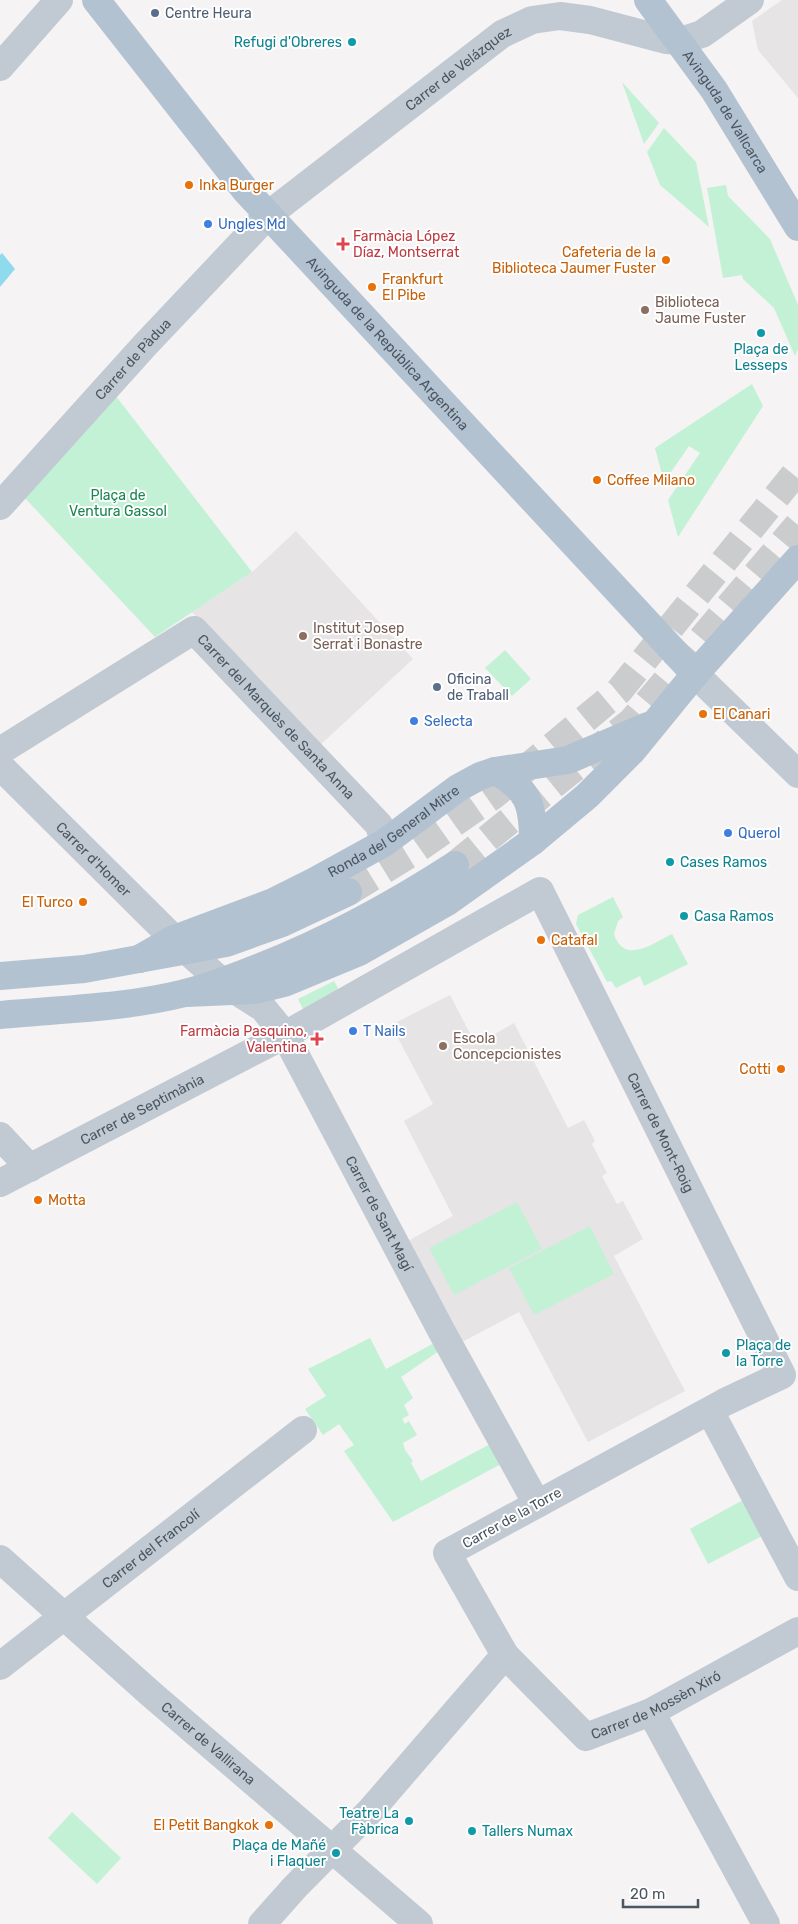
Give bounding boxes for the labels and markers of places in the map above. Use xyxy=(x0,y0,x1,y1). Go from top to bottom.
place label: Centre Heura xyxy=(165,5,252,22)
marker: Centre Heura xyxy=(149,7,161,19)
place label: Refugi d'Obreres xyxy=(234,34,342,51)
marker: Refugi d'Obreres xyxy=(346,36,358,48)
place label: Inka Burger xyxy=(199,177,275,194)
marker: Inka Burger xyxy=(183,179,195,191)
place label: Ungles Md xyxy=(218,216,286,233)
marker: Ungles Md xyxy=(202,218,214,230)
place label: Farmàcia López Díaz, Montserrat xyxy=(353,228,460,261)
marker: Farmàcia López Díaz, Montserrat xyxy=(337,238,349,250)
place label: Cafeteria de la Biblioteca Jaumer Fuster xyxy=(492,244,657,277)
marker: Cafeteria de la Biblioteca Jaumer Fuster xyxy=(660,254,672,266)
place label: Frankfurt El Pibe xyxy=(382,271,444,304)
marker: Frankfurt El Pibe xyxy=(366,281,378,293)
place label: Biblioteca Jaume Fuster xyxy=(655,294,747,327)
marker: Biblioteca Jaume Fuster xyxy=(639,304,651,316)
marker: Plaça de Lesseps xyxy=(755,327,767,339)
place label: Plaça de Lesseps xyxy=(733,341,789,374)
place label: Coffee Milano xyxy=(607,472,695,489)
marker: Coffee Milano xyxy=(591,474,603,486)
place label: Institut Josep Serrat i Bonastre xyxy=(313,620,423,653)
marker: Institut Josep Serrat i Bonastre xyxy=(297,630,309,642)
place label: Oficina de Traball xyxy=(447,671,509,704)
marker: Oficina de Traball xyxy=(431,681,443,693)
place label: El Canari xyxy=(713,706,770,723)
marker: El Canari xyxy=(697,708,709,720)
place label: Selecta xyxy=(424,713,473,730)
marker: Selecta xyxy=(408,715,420,727)
place label: Querol xyxy=(738,825,780,842)
marker: Querol xyxy=(722,827,734,839)
place label: Cases Ramos xyxy=(680,854,767,871)
marker: Cases Ramos xyxy=(664,856,676,868)
place label: El Turco xyxy=(22,894,73,911)
marker: El Turco xyxy=(77,896,89,908)
place label: Casa Ramos xyxy=(694,908,774,925)
marker: Casa Ramos xyxy=(678,910,690,922)
place label: Catafal xyxy=(551,932,598,949)
marker: Catafal xyxy=(535,934,547,946)
place label: Farmàcia Pasquino, Valentina xyxy=(180,1023,307,1056)
place label: T Nails xyxy=(363,1023,406,1040)
marker: T Nails xyxy=(347,1025,359,1037)
place label: Escola Concepcionistes xyxy=(453,1030,561,1063)
marker: Farmàcia Pasquino, Valentina xyxy=(311,1033,323,1045)
marker: Escola Concepcionistes xyxy=(437,1040,449,1052)
place label: Cotti xyxy=(739,1061,771,1078)
marker: Cotti xyxy=(775,1063,787,1075)
place label: Motta xyxy=(48,1192,86,1209)
marker: Motta xyxy=(32,1194,44,1206)
place label: Plaça de la Torre xyxy=(736,1337,791,1370)
marker: Plaça de la Torre xyxy=(720,1347,732,1359)
place label: Teatre La Fàbrica xyxy=(339,1805,399,1838)
marker: Teatre La Fàbrica xyxy=(403,1815,415,1827)
place label: El Petit Bangkok xyxy=(153,1817,260,1834)
marker: El Petit Bangkok xyxy=(263,1819,275,1831)
place label: Tallers Numax xyxy=(482,1823,573,1840)
marker: Tallers Numax xyxy=(466,1825,478,1837)
place label: Plaça de Mañé i Flaquer xyxy=(232,1837,327,1870)
marker: Plaça de Mañé i Flaquer xyxy=(330,1847,342,1859)

